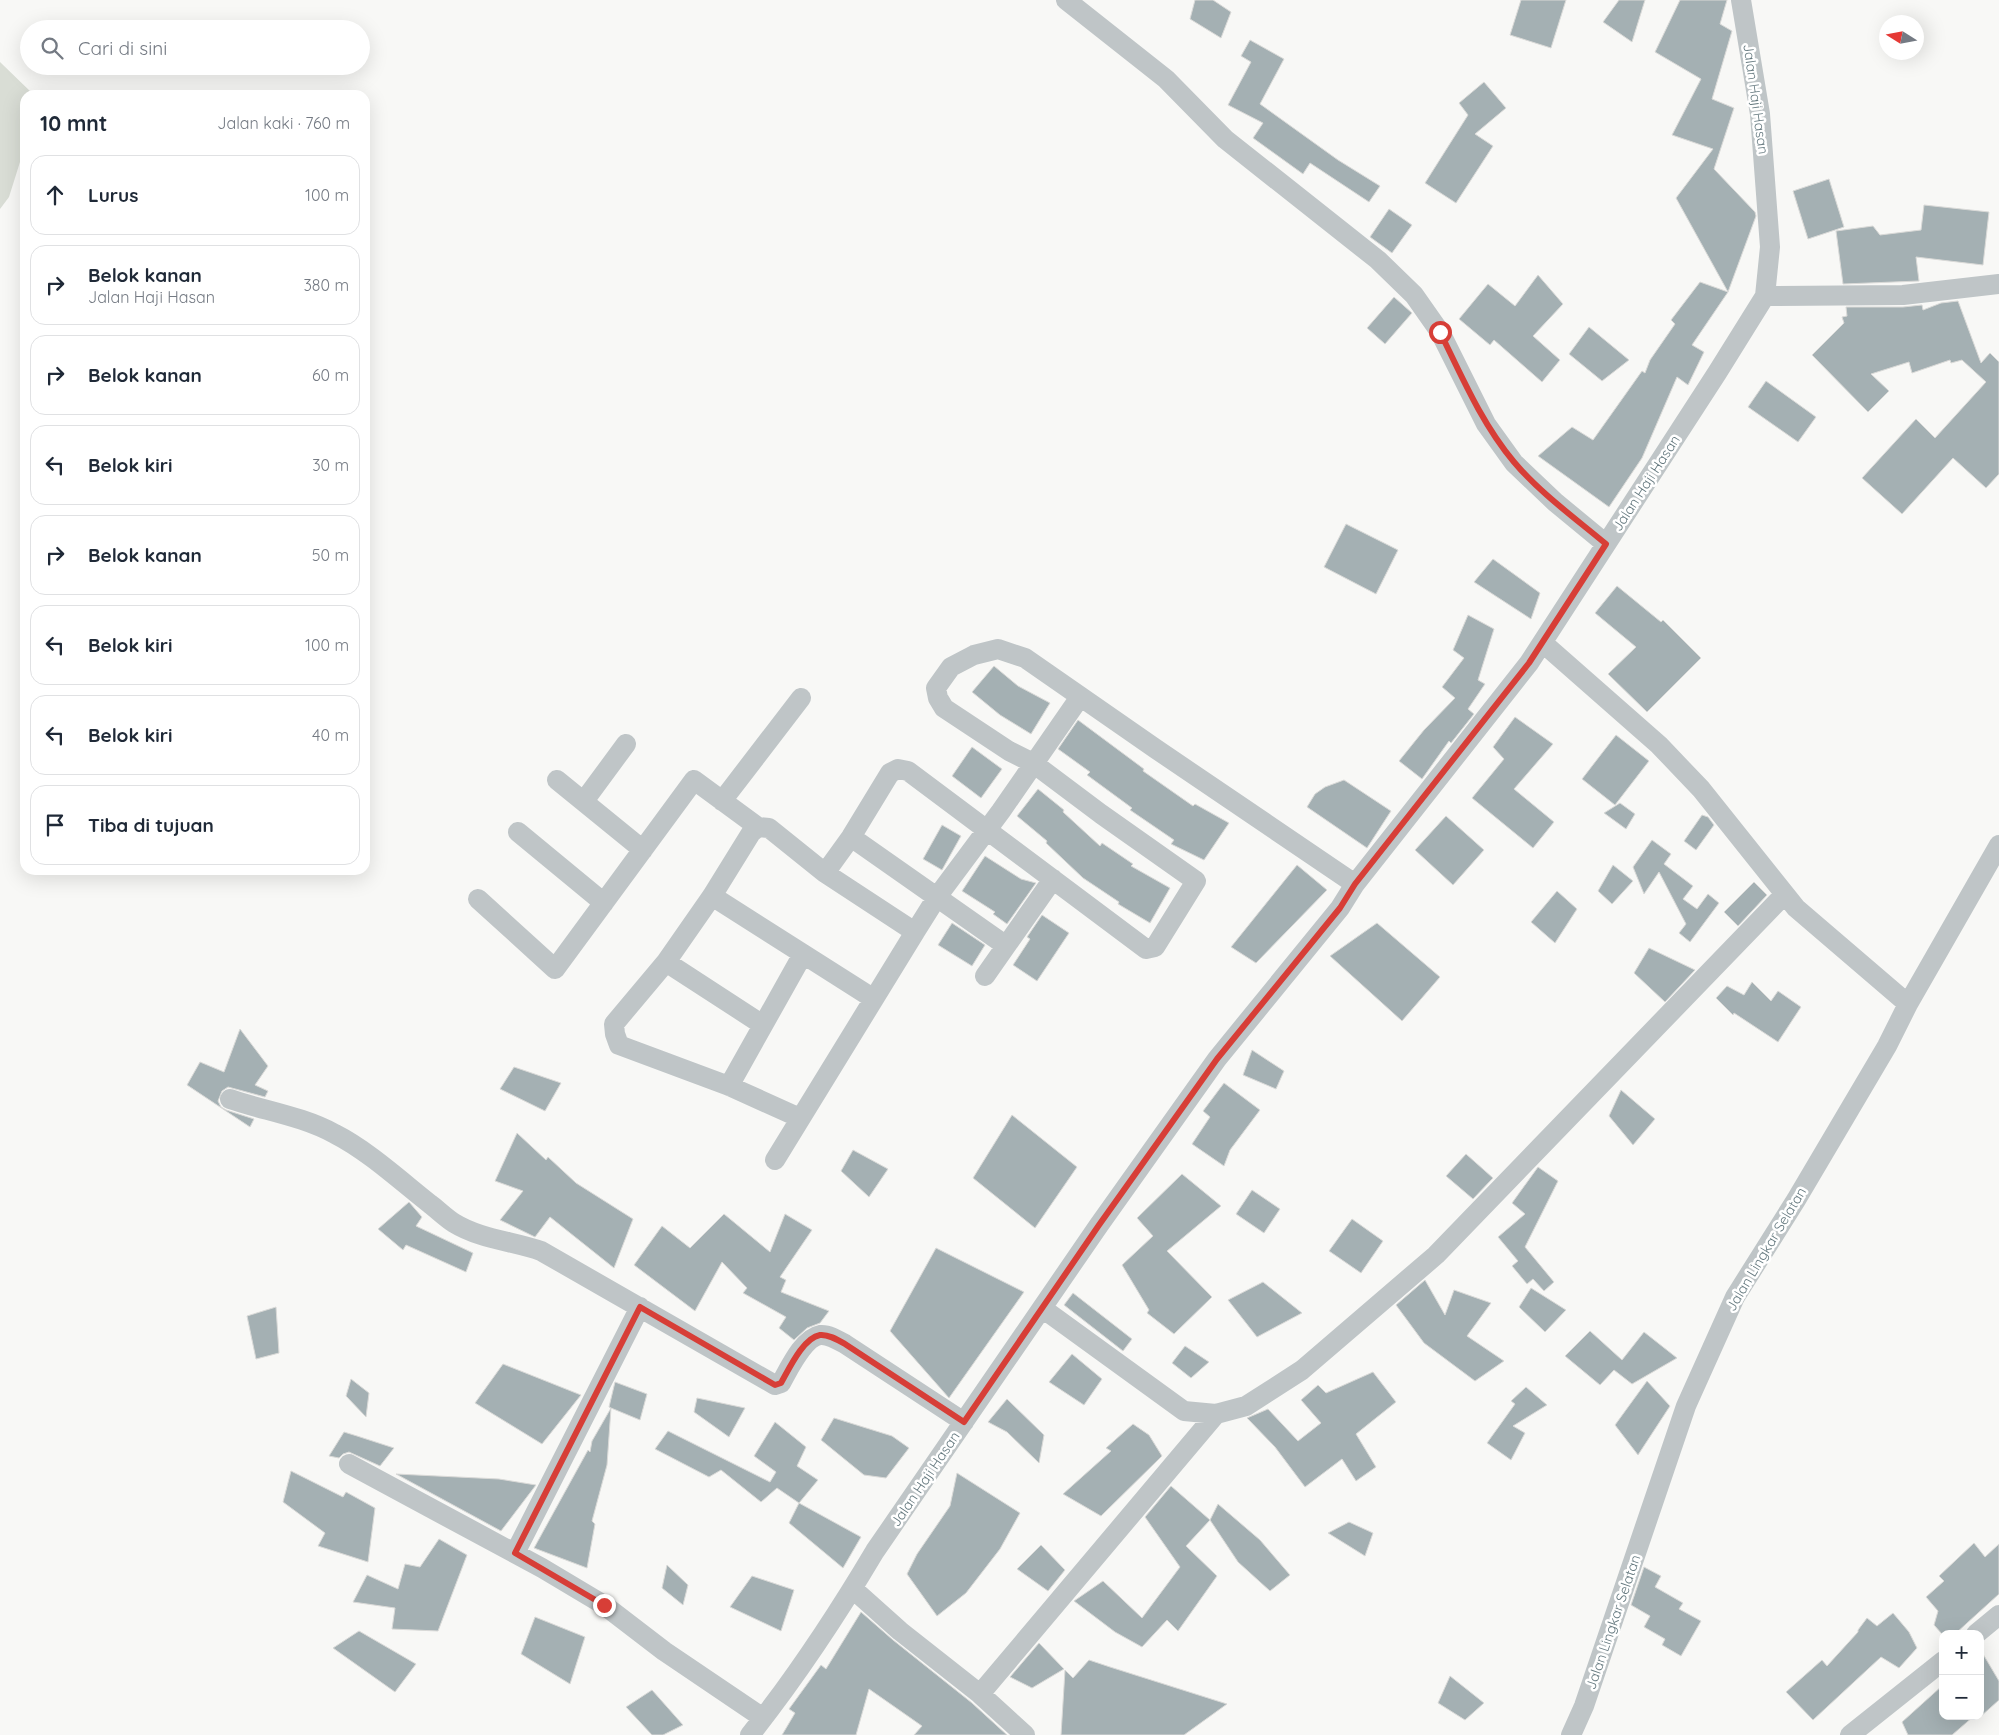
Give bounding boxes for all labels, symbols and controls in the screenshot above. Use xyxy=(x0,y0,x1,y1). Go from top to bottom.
north arrow xyxy=(1879,15,1924,60)
search box xyxy=(20,20,370,75)
icon: search xyxy=(38,34,66,62)
text: Cari di sini xyxy=(78,36,167,60)
street label: Jalan Haji Hasan xyxy=(1739,43,1773,155)
text: 10 mnt xyxy=(40,110,107,136)
text: Jalan kaki · 760 m xyxy=(217,113,350,133)
icon: ahead xyxy=(41,181,69,209)
text: Lurus xyxy=(88,183,138,207)
text: 100 m xyxy=(305,185,349,205)
text: Belok kanan xyxy=(88,263,202,287)
icon: right xyxy=(41,271,69,299)
text: 380 m xyxy=(303,275,349,295)
text: Jalan Haji Hasan xyxy=(88,287,215,307)
route start xyxy=(1429,321,1452,344)
icon: right xyxy=(41,361,69,389)
text: Belok kanan xyxy=(88,363,202,387)
text: 60 m xyxy=(312,365,349,385)
street label: Jalan Haji Hasan xyxy=(1608,432,1684,534)
icon: left xyxy=(41,451,69,479)
text: Belok kiri xyxy=(88,453,173,477)
text: 30 m xyxy=(312,455,349,475)
icon: right xyxy=(41,541,69,569)
text: Belok kanan xyxy=(88,543,202,567)
text: 50 m xyxy=(312,545,349,565)
icon: left xyxy=(41,631,69,659)
text: Belok kiri xyxy=(88,633,173,657)
text: 100 m xyxy=(305,635,349,655)
icon: left xyxy=(41,721,69,749)
text: Belok kiri xyxy=(88,723,173,747)
text: 40 m xyxy=(312,725,349,745)
icon: arrive xyxy=(41,811,69,839)
text: Tiba di tujuan xyxy=(88,813,214,837)
street label: Jalan Lingkar Selatan xyxy=(1722,1184,1810,1314)
street label: Jalan Haji Hasan xyxy=(886,1428,964,1530)
street label: Jalan Lingkar Selatan xyxy=(1581,1552,1645,1692)
route end xyxy=(593,1594,616,1617)
map controls xyxy=(1939,1630,1984,1720)
button: + xyxy=(1939,1630,1984,1675)
button: − xyxy=(1939,1675,1984,1720)

